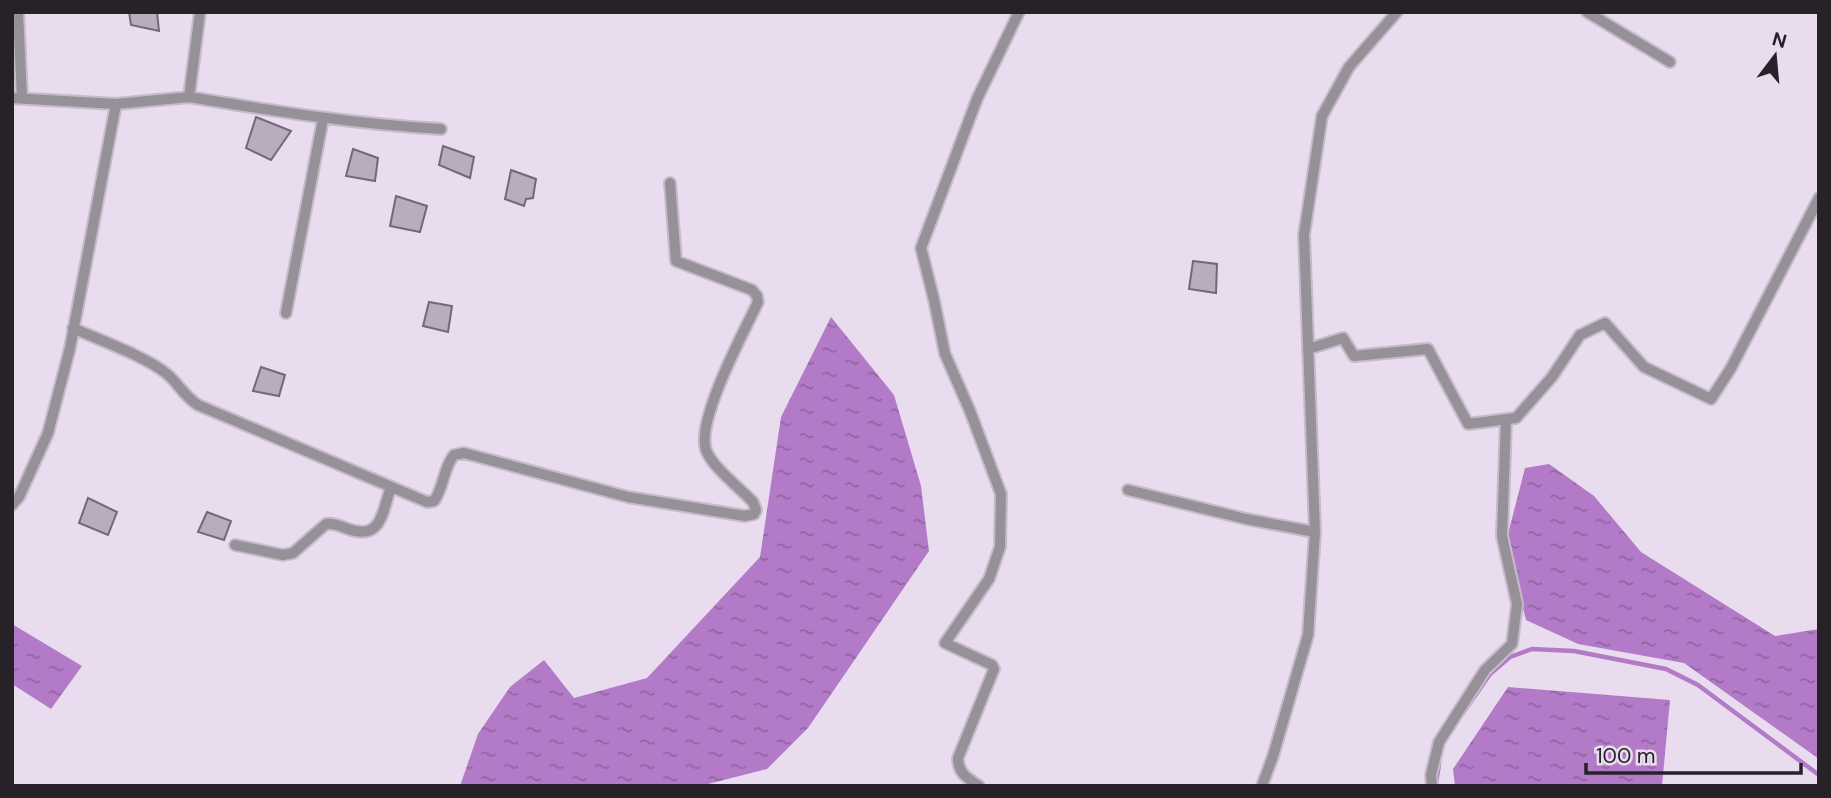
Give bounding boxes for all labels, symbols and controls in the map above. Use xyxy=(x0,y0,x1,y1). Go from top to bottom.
north arrow xyxy=(1740,21,1810,91)
text: N xyxy=(1769,26,1790,54)
scale bar xyxy=(1586,732,1801,776)
text: 100 m xyxy=(1596,742,1656,770)

